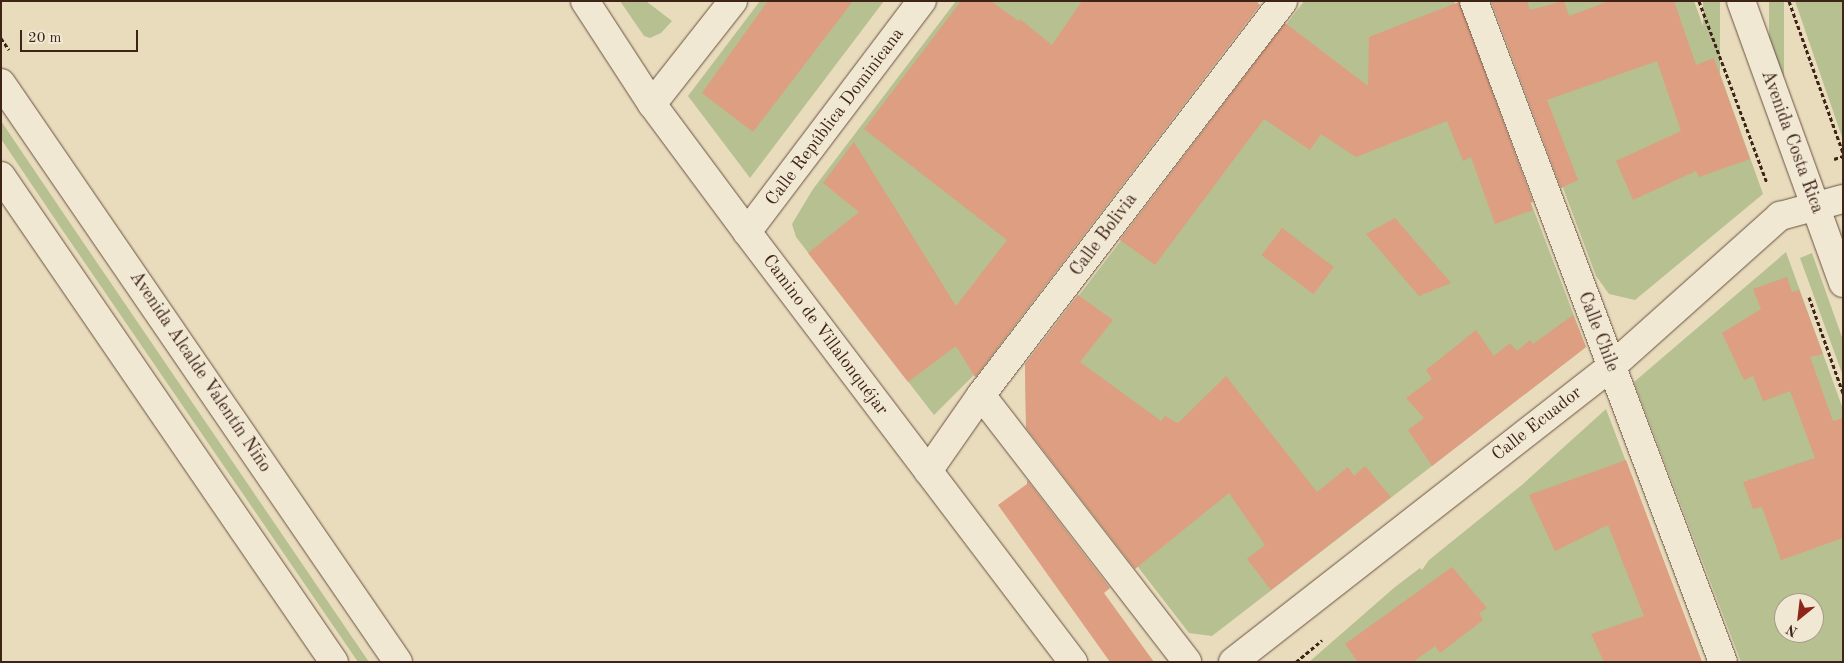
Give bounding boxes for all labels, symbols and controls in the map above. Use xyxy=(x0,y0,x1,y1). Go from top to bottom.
scale bar xyxy=(22,20,140,52)
street label: Calle República Dominicana xyxy=(761,24,909,210)
text: 20 m xyxy=(28,31,62,46)
street label: Avenida Costa Rica xyxy=(1756,67,1828,217)
street label: Calle Bolivia xyxy=(1066,189,1142,281)
street label: Camino de Villalonquéjar xyxy=(758,250,892,420)
street label: Avenida Alcalde Valentín Niño xyxy=(125,267,275,477)
street label: Calle Chile xyxy=(1573,289,1623,375)
street label: Calle Ecuador xyxy=(1488,382,1586,466)
north arrow xyxy=(1774,593,1824,643)
text: N xyxy=(1784,622,1800,639)

